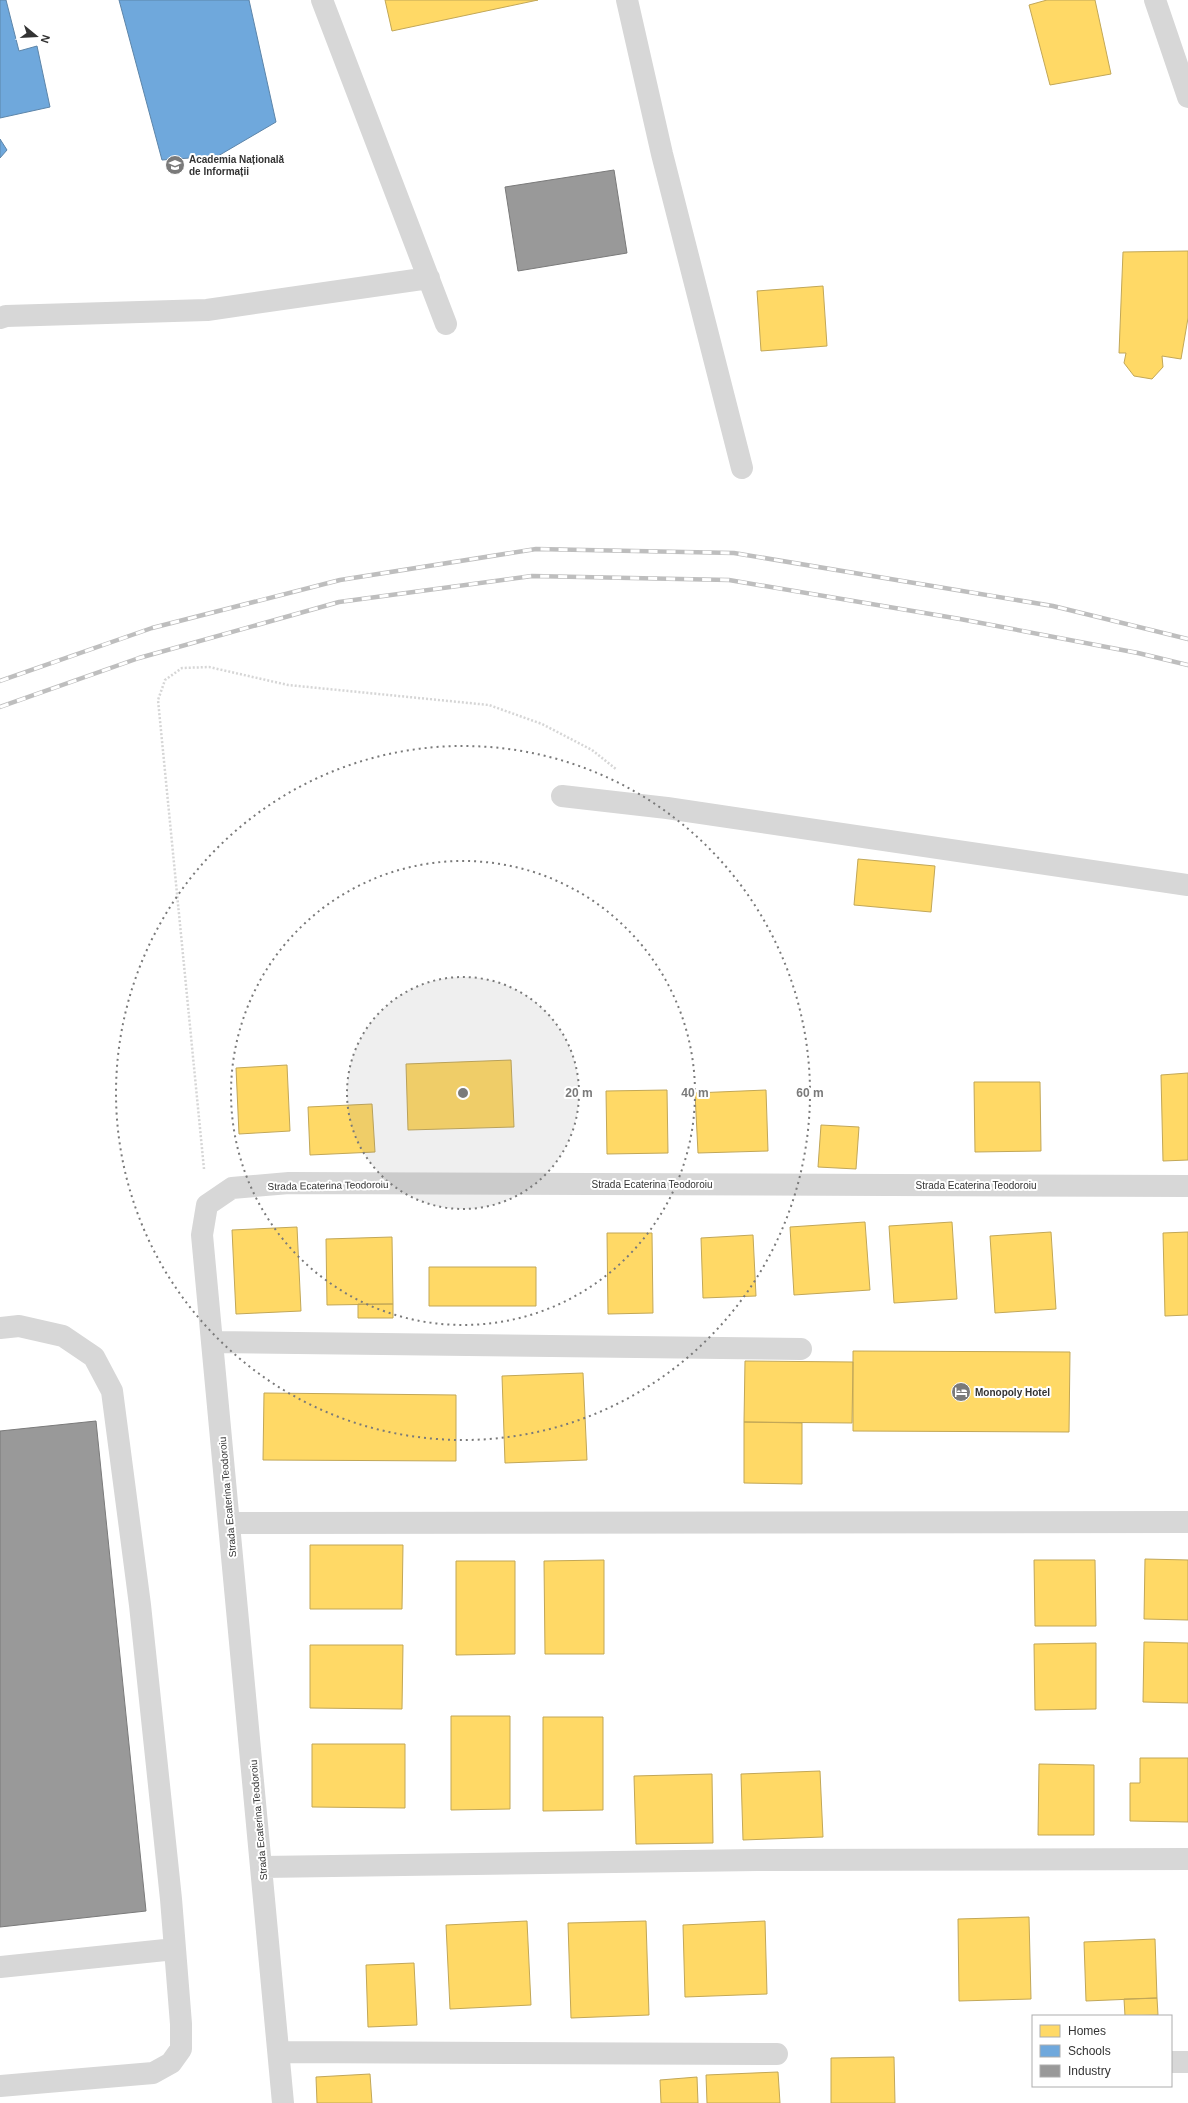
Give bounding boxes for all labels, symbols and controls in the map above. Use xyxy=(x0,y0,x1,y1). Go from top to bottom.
north arrow xyxy=(16,16,56,56)
text: N xyxy=(39,33,52,45)
school or university icon: Academia Națională de Informații xyxy=(164,154,186,176)
place label: Academia Națională de Informații xyxy=(189,154,284,177)
centre of rings xyxy=(456,1086,470,1100)
text: 20 m xyxy=(565,1086,593,1100)
text: 40 m xyxy=(681,1086,709,1100)
text: 60 m xyxy=(796,1086,824,1100)
street label: Strada Ecaterina Teodoroiu xyxy=(267,1179,389,1192)
street label: Strada Ecaterina Teodoroiu xyxy=(591,1179,713,1190)
street label: Strada Ecaterina Teodoroiu xyxy=(915,1180,1037,1191)
hotel icon: Monopoly Hotel xyxy=(950,1381,972,1403)
place label: Monopoly Hotel xyxy=(975,1387,1050,1398)
street label: Strada Ecaterina Teodoroiu xyxy=(217,1436,238,1558)
street label: Strada Ecaterina Teodoroiu xyxy=(248,1759,269,1881)
legend xyxy=(1032,2015,1172,2087)
text: Homes xyxy=(1068,2024,1106,2038)
text: Schools xyxy=(1068,2044,1111,2058)
text: Industry xyxy=(1068,2064,1111,2078)

